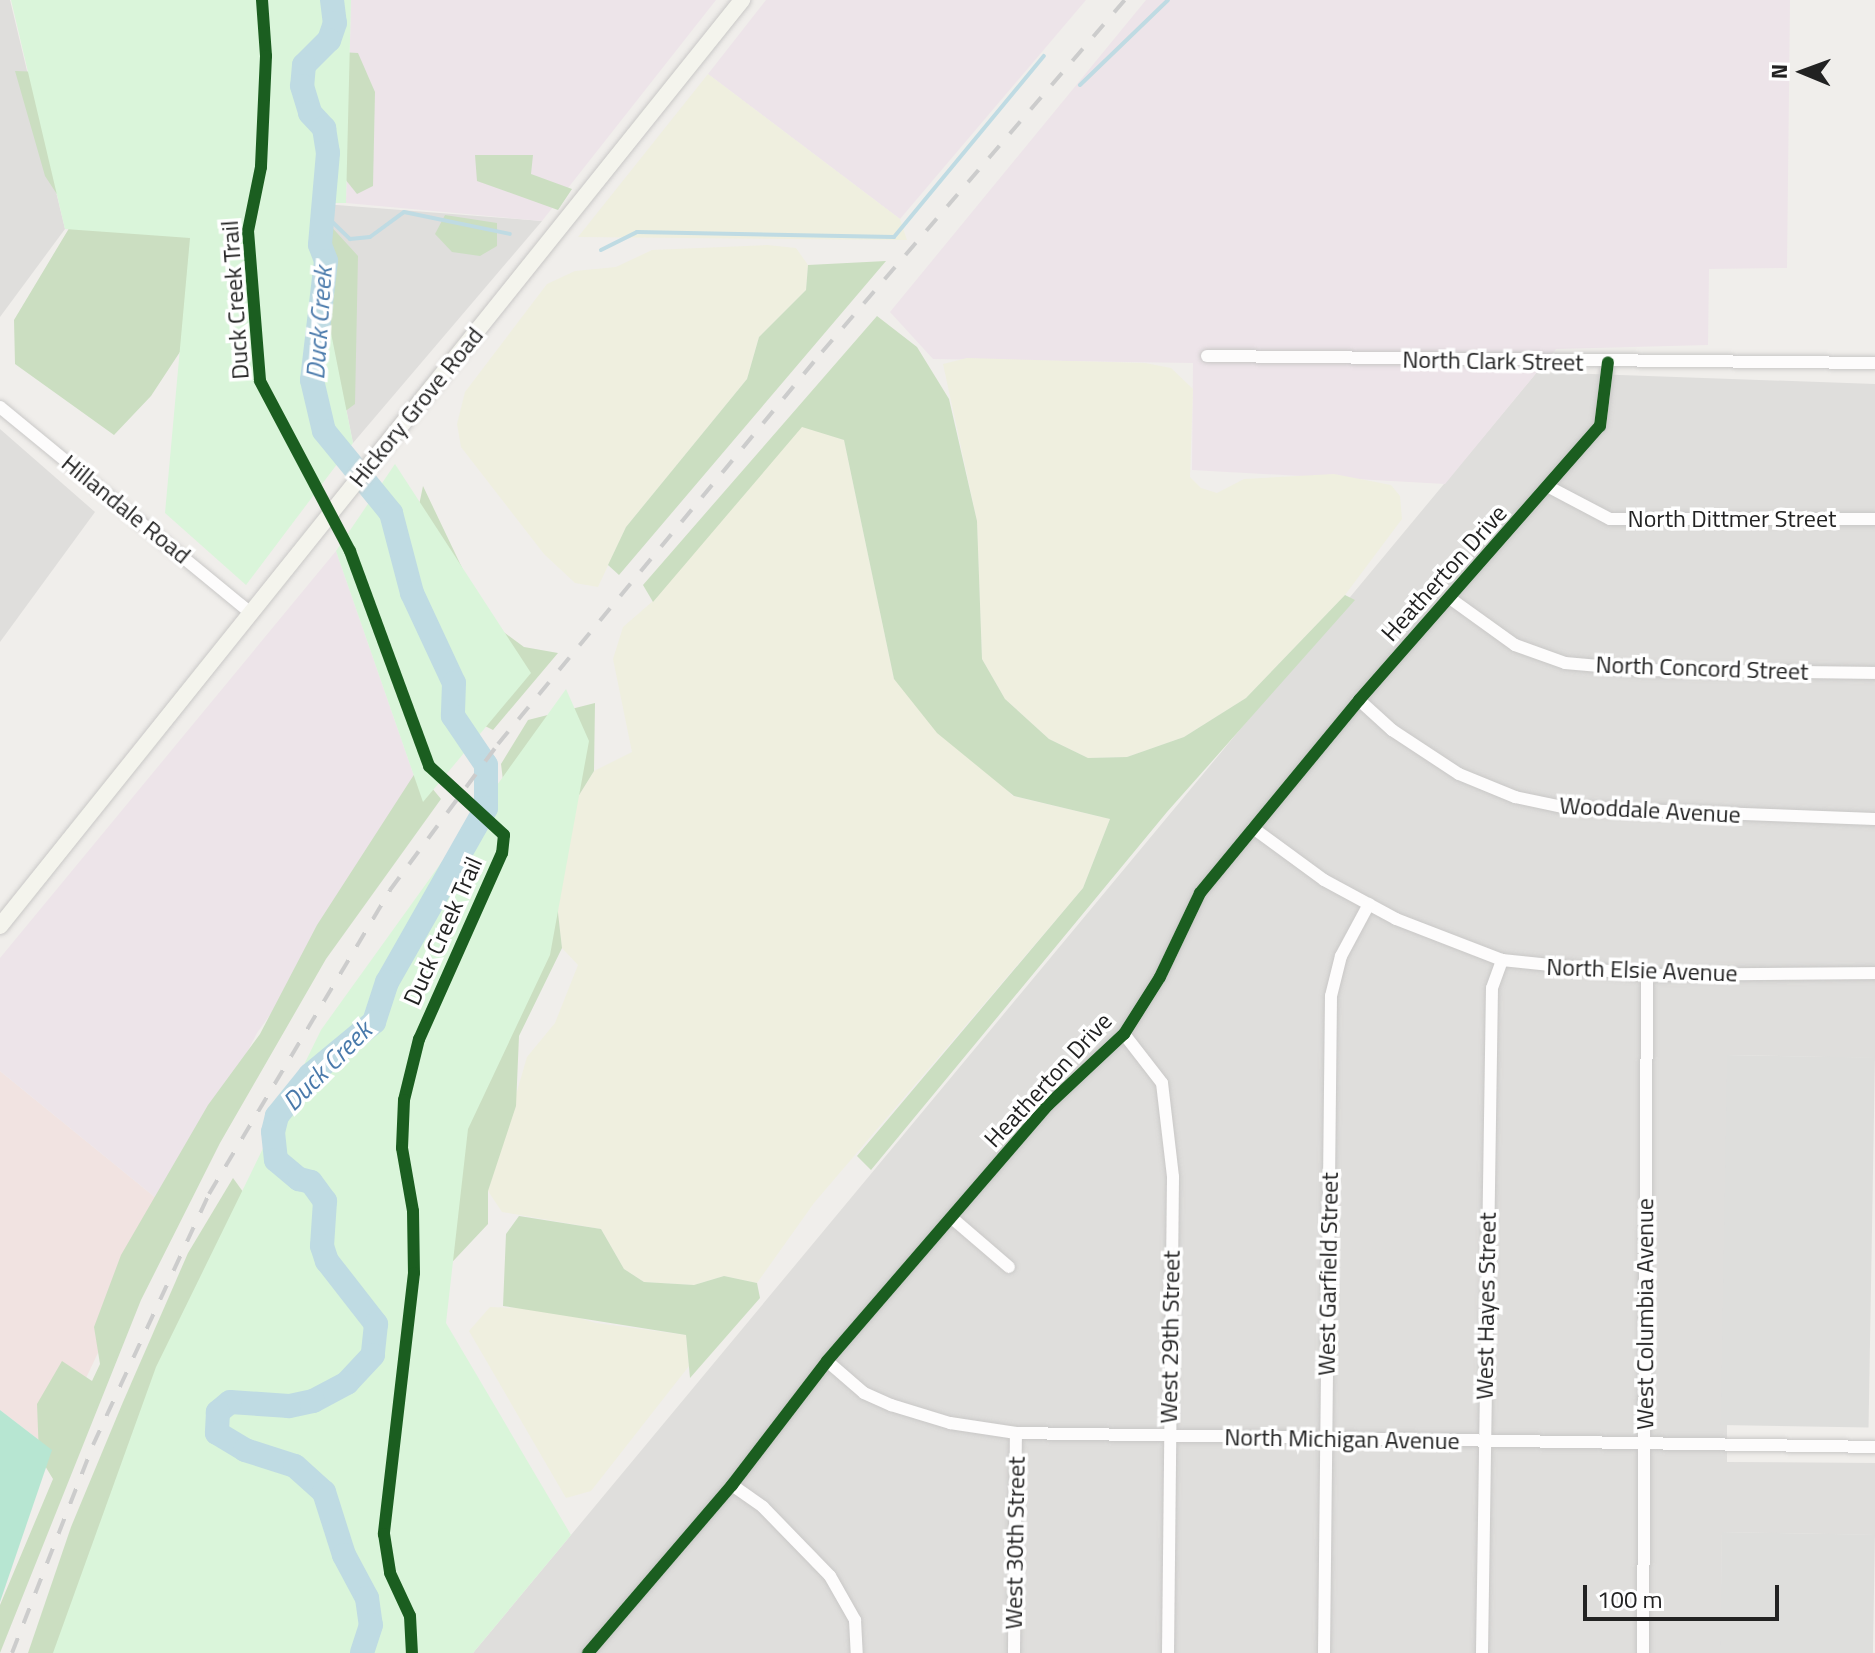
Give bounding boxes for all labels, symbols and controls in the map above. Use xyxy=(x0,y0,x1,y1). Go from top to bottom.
north arrow xyxy=(1763,32,1843,112)
text: N xyxy=(1762,64,1796,80)
street label: Duck Creek Trail xyxy=(215,220,255,380)
water label: Duck Creek xyxy=(299,265,339,381)
street label: Hickory Grove Road xyxy=(343,321,489,493)
street label: North Clark Street xyxy=(1402,345,1584,377)
street label: Hillandale Road xyxy=(56,448,196,570)
street label: Heatherton Drive xyxy=(1375,499,1513,647)
street label: North Dittmer Street xyxy=(1628,505,1836,533)
street label: North Concord Street xyxy=(1595,650,1809,686)
street label: Wooddale Avenue xyxy=(1559,791,1741,829)
street label: Duck Creek Trail xyxy=(397,852,489,1010)
street label: North Elsie Avenue xyxy=(1546,952,1738,988)
street label: Heatherton Drive xyxy=(978,1007,1118,1153)
water label: Duck Creek xyxy=(276,1015,378,1117)
street label: West Garfield Street xyxy=(1312,1172,1344,1376)
street label: West Columbia Avenue xyxy=(1631,1198,1659,1430)
street label: West Hayes Street xyxy=(1470,1212,1502,1400)
street label: West 29th Street xyxy=(1154,1250,1186,1424)
street label: North Michigan Avenue xyxy=(1224,1423,1460,1455)
street label: West 30th Street xyxy=(999,1456,1031,1630)
scale bar xyxy=(1587,1569,1783,1619)
text: 100 m xyxy=(1597,1581,1663,1617)

